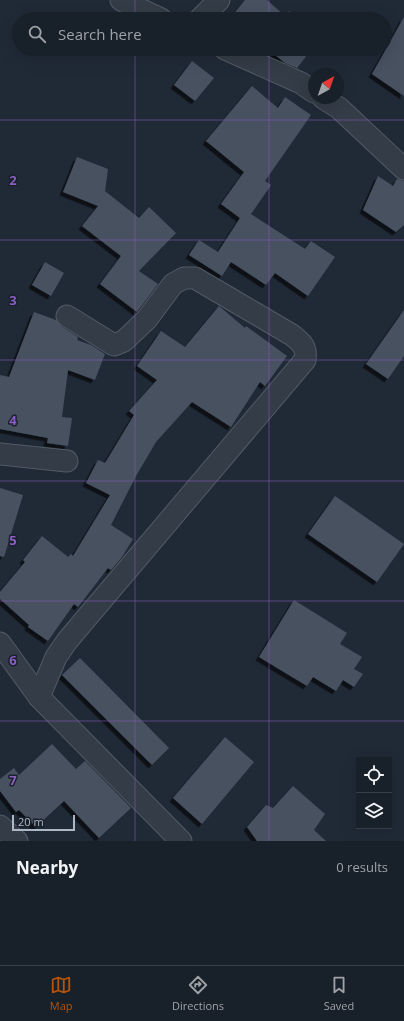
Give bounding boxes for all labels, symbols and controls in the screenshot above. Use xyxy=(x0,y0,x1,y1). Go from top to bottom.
search box xyxy=(12,12,392,56)
icon: search xyxy=(26,23,48,45)
text: Search here xyxy=(58,24,142,44)
north arrow xyxy=(308,68,344,104)
text: 2 xyxy=(9,171,17,189)
text: 3 xyxy=(9,291,17,309)
text: 4 xyxy=(9,411,17,429)
text: 5 xyxy=(9,531,17,549)
text: 6 xyxy=(9,651,17,669)
map controls xyxy=(356,757,392,829)
button: locate xyxy=(356,757,392,793)
text: 7 xyxy=(9,771,17,789)
button: layers xyxy=(356,793,392,829)
scale bar xyxy=(12,813,75,832)
text: 20 m xyxy=(18,814,44,829)
text: Nearby xyxy=(16,856,78,879)
text: 0 results xyxy=(336,858,388,876)
tab: Map xyxy=(50,974,73,1013)
tab: Directions xyxy=(172,974,224,1013)
tab: Saved xyxy=(324,974,354,1013)

